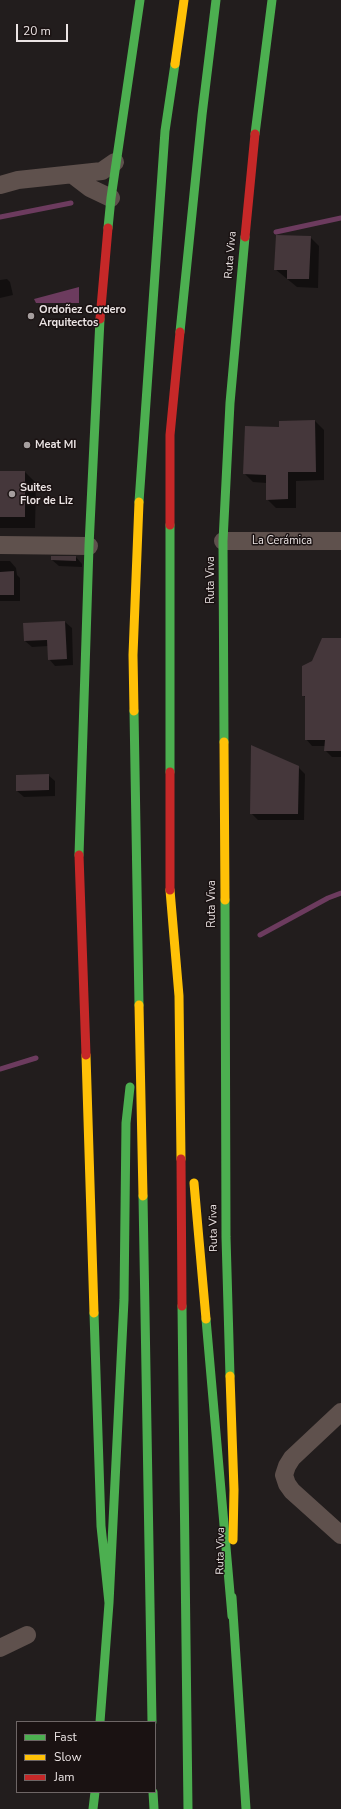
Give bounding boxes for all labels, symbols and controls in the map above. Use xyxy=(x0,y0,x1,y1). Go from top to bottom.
scale bar xyxy=(18,16,70,42)
text: 20 m xyxy=(23,23,51,39)
street label: Ruta Viva xyxy=(222,231,240,279)
place label: Ordoñez Cordero Arquitectos xyxy=(39,303,126,329)
marker: Ordoñez Cordero Arquitectos xyxy=(26,311,36,321)
place label: Meat MI xyxy=(35,438,76,452)
marker: Meat MI xyxy=(22,440,32,450)
place label: Suites Flor de Liz xyxy=(20,481,73,507)
marker: Suites Flor de Liz xyxy=(7,489,17,499)
street label: La Cerámica xyxy=(252,534,312,548)
street label: Ruta Viva xyxy=(204,556,218,604)
street label: Ruta Viva xyxy=(205,880,219,928)
street label: Ruta Viva xyxy=(207,1204,221,1252)
street label: Ruta Viva xyxy=(214,1527,228,1575)
legend xyxy=(16,1721,156,1793)
text: Fast xyxy=(54,1729,77,1745)
text: Slow xyxy=(54,1749,82,1765)
text: Jam xyxy=(54,1769,75,1785)

